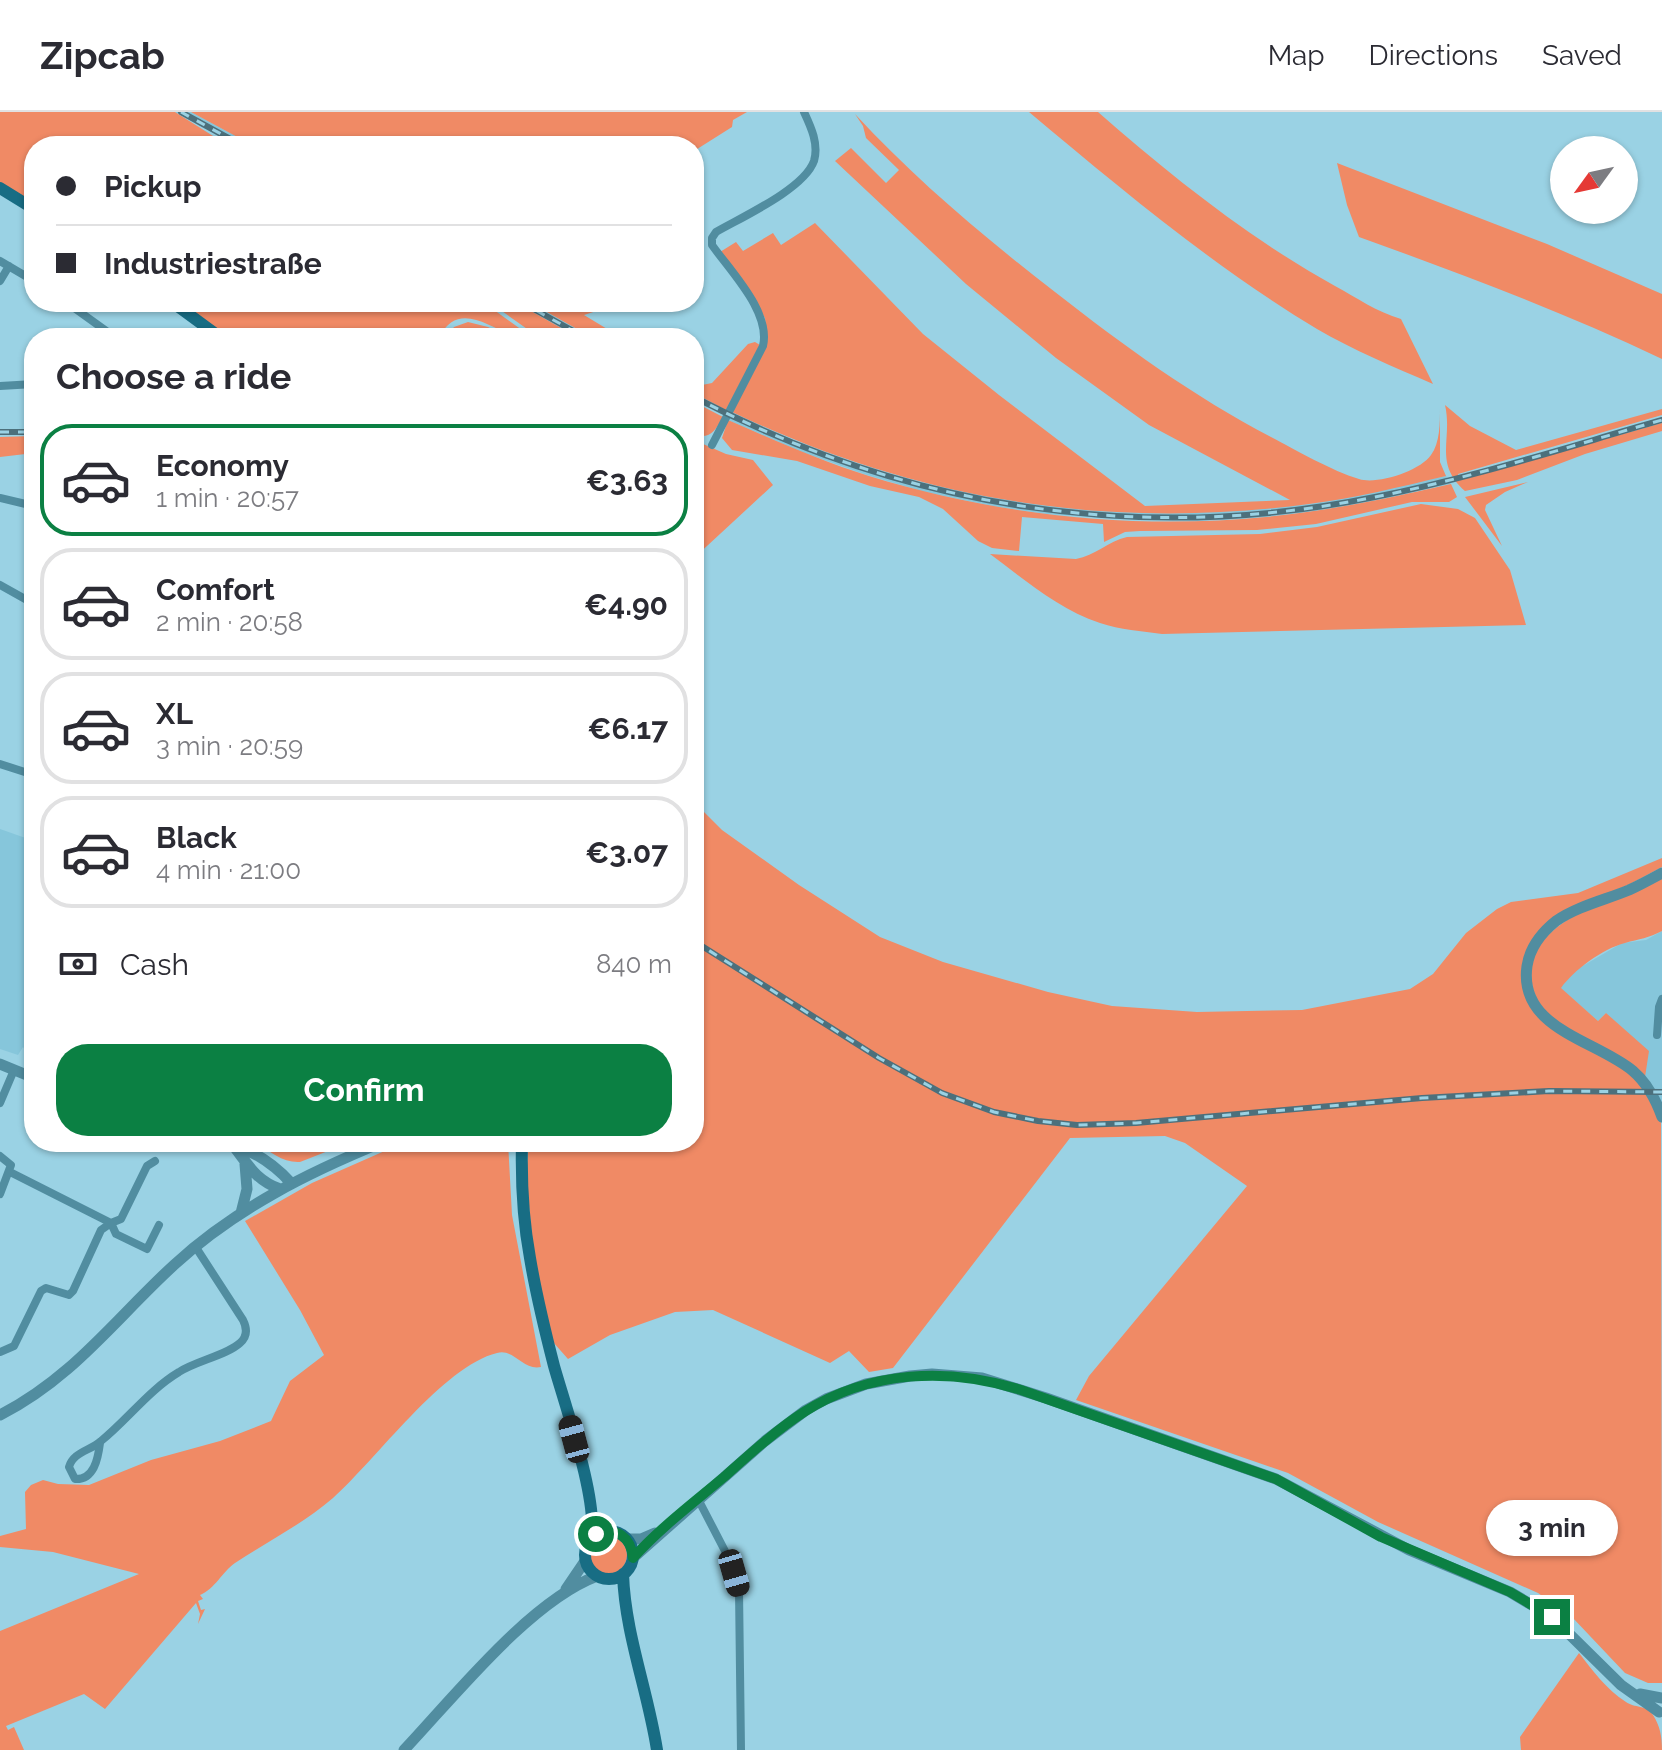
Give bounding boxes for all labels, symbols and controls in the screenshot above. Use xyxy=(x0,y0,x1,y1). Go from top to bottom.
text: Zipcab xyxy=(40,33,165,78)
text: Map xyxy=(1268,39,1325,72)
text: Directions xyxy=(1369,39,1498,72)
text: Saved xyxy=(1542,39,1622,72)
north arrow xyxy=(1550,136,1638,224)
map controls xyxy=(1550,136,1638,224)
text: Pickup xyxy=(104,169,202,204)
text: Industriestraße xyxy=(104,246,322,281)
text: Choose a ride xyxy=(56,355,291,397)
icon: car xyxy=(60,444,132,516)
text: Economy xyxy=(156,448,289,483)
text: €3.63 xyxy=(586,463,668,498)
text: 1 min · 20:57 xyxy=(156,483,299,513)
icon: car xyxy=(60,568,132,640)
text: Comfort xyxy=(156,572,275,607)
text: €4.90 xyxy=(584,587,668,622)
text: 2 min · 20:58 xyxy=(156,607,303,637)
icon: car xyxy=(60,692,132,764)
text: XL xyxy=(156,696,193,731)
text: €6.17 xyxy=(587,711,668,746)
text: 3 min · 20:59 xyxy=(156,731,303,761)
icon: car xyxy=(60,816,132,888)
text: Black xyxy=(156,820,237,855)
text: €3.07 xyxy=(585,835,668,870)
text: 4 min · 21:00 xyxy=(156,855,301,885)
icon: cash xyxy=(56,942,100,986)
text: Cash xyxy=(120,947,189,982)
text: 840 m xyxy=(596,949,672,979)
button: Confirm xyxy=(56,1044,672,1136)
car xyxy=(556,1413,592,1465)
callout: 3 min xyxy=(1486,1501,1618,1557)
text: 3 min xyxy=(1518,1513,1586,1543)
route start xyxy=(578,1516,614,1552)
car xyxy=(716,1547,752,1599)
route end xyxy=(1534,1599,1570,1635)

